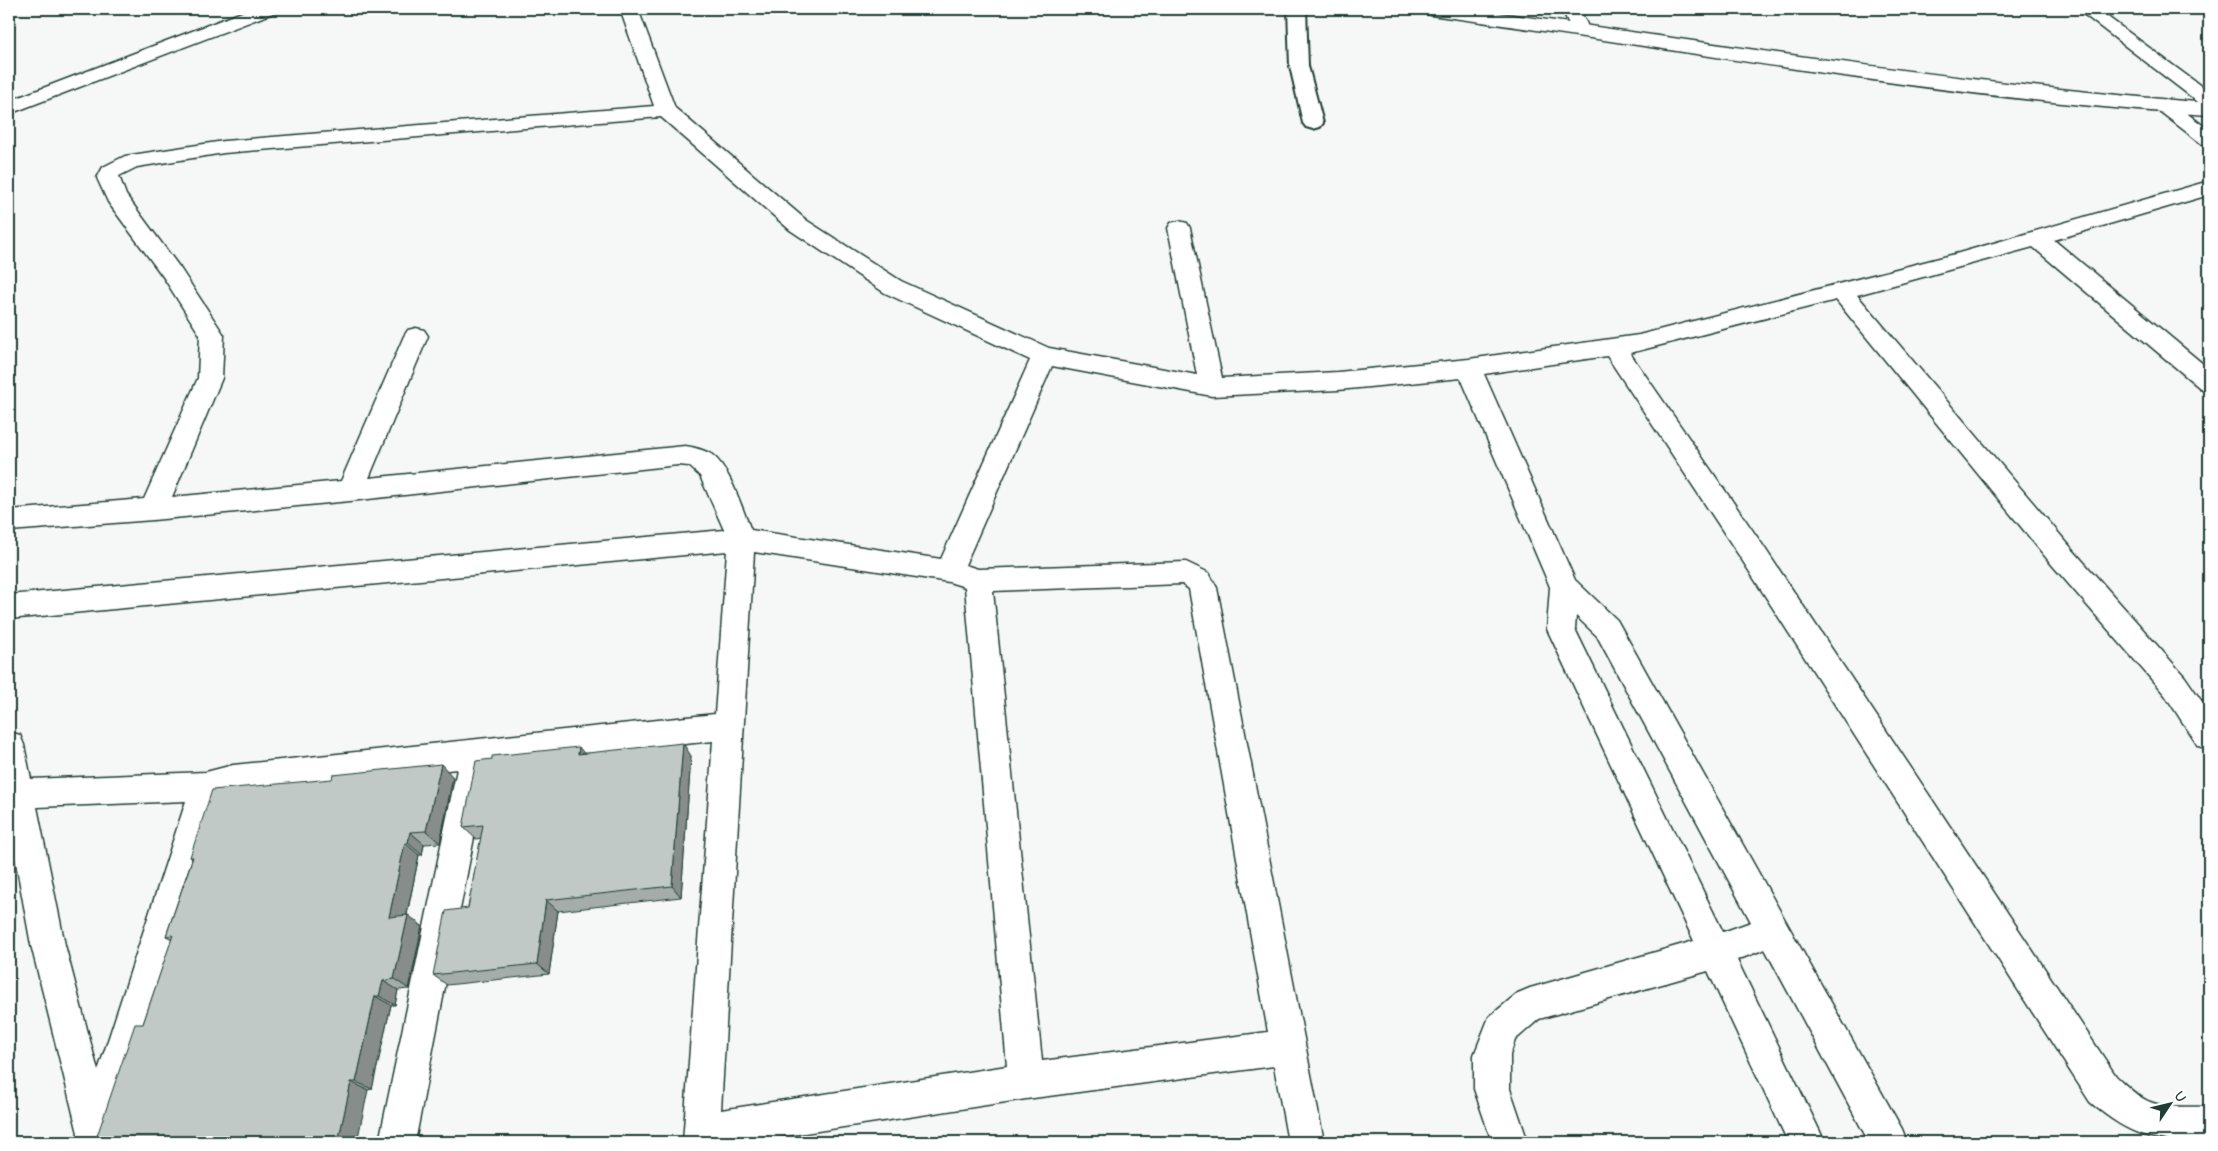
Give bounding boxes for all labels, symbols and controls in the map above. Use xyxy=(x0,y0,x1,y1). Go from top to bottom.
north arrow xyxy=(2146,1078,2196,1128)
text: U xyxy=(2171,1088,2190,1106)

